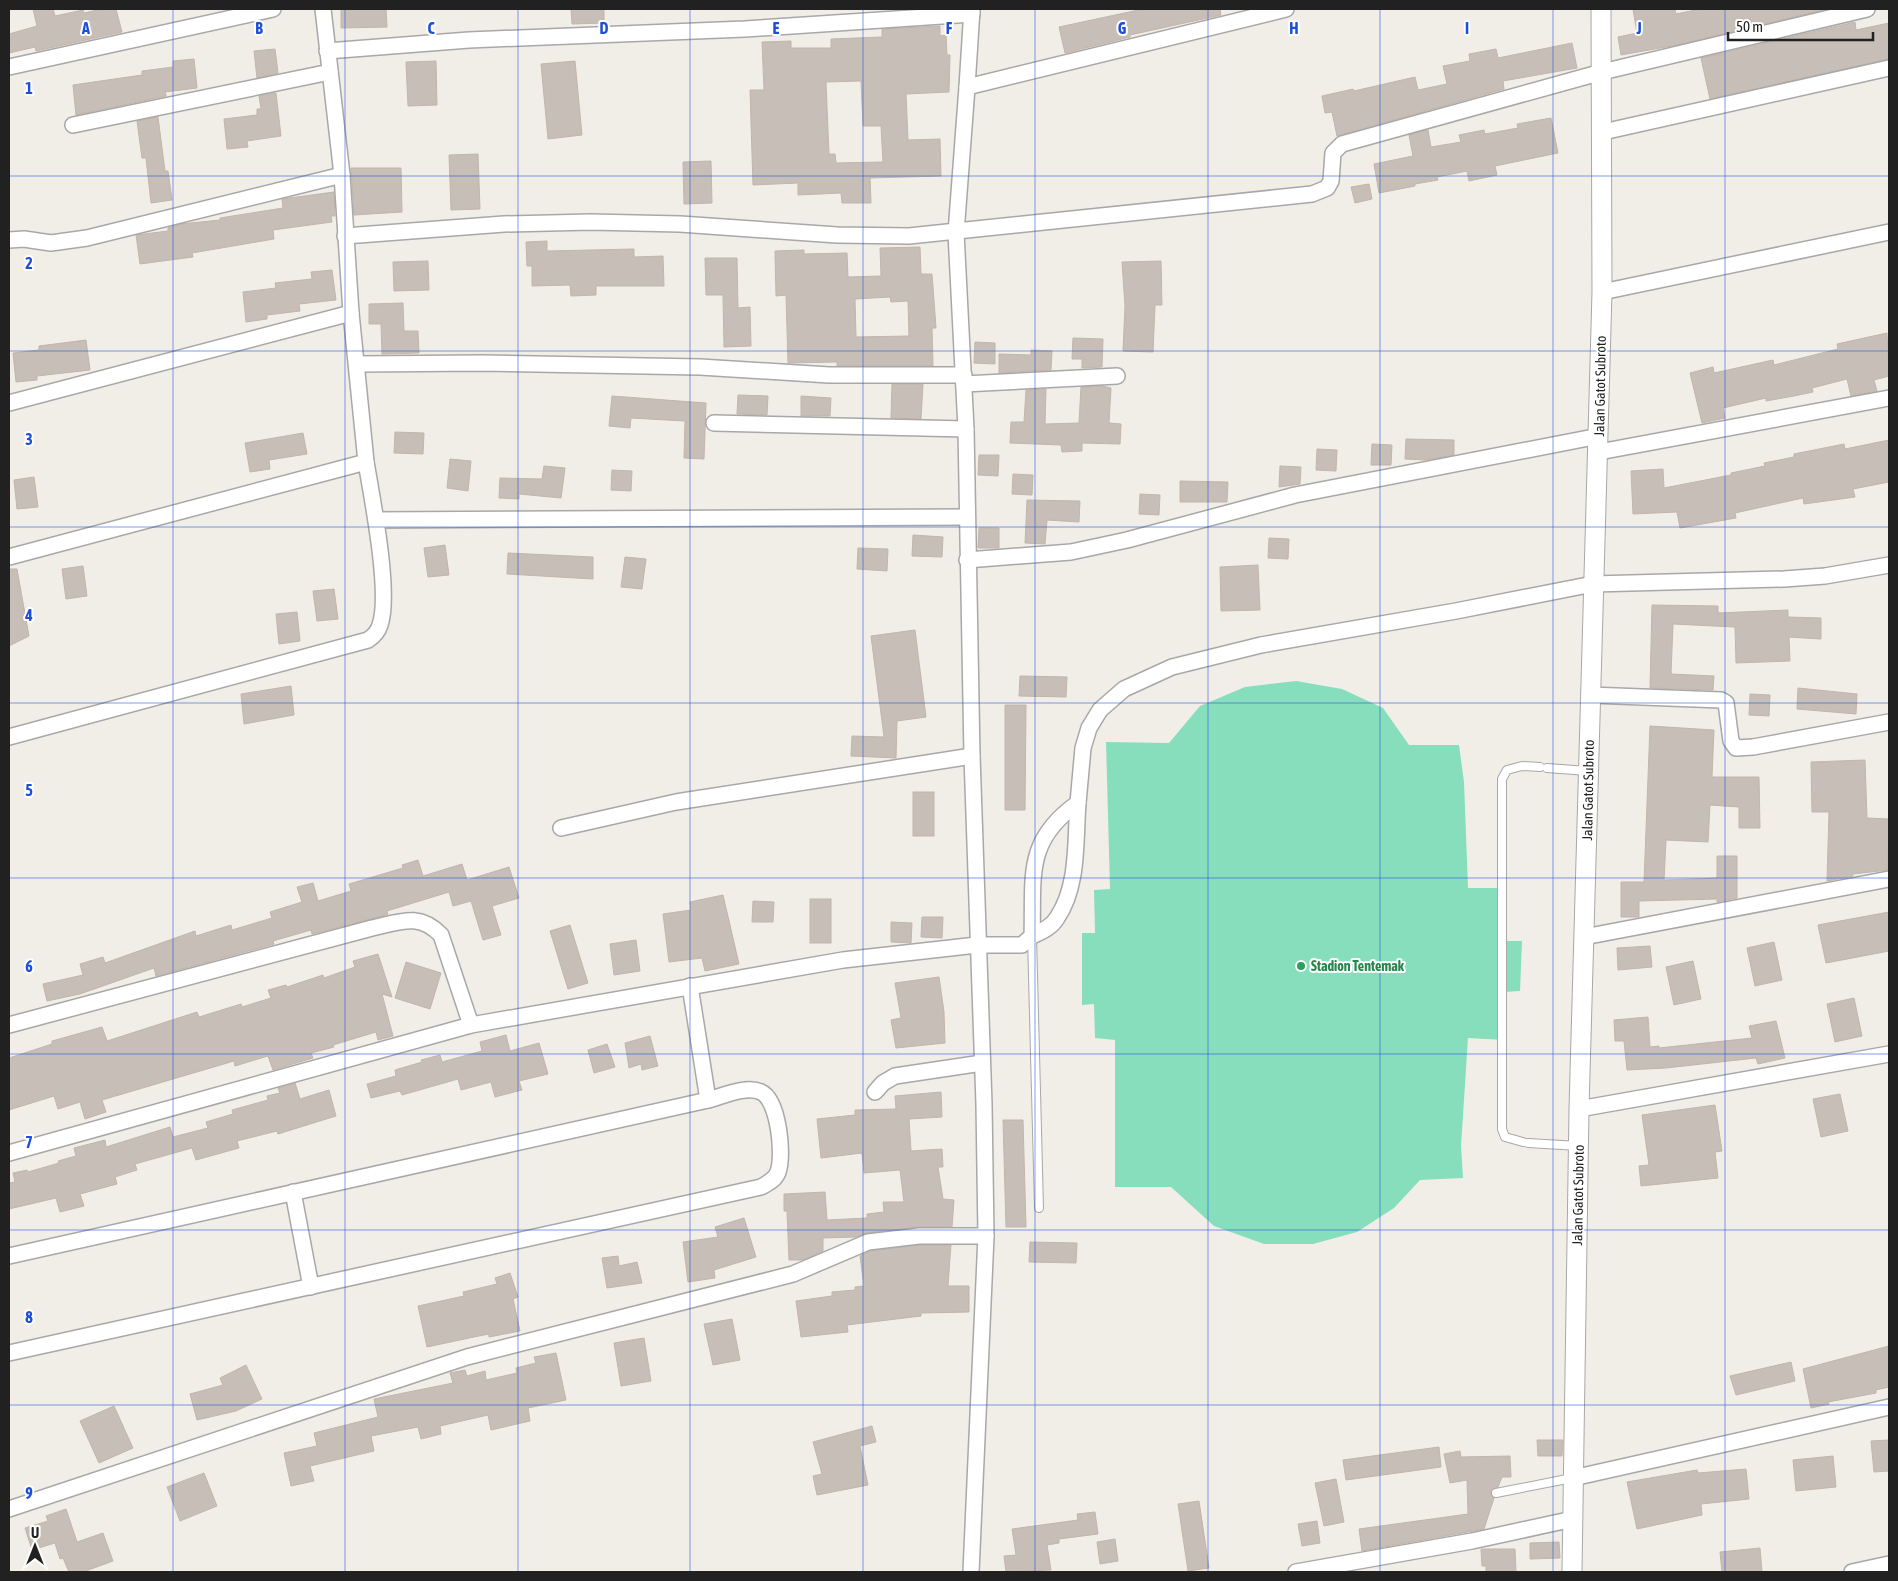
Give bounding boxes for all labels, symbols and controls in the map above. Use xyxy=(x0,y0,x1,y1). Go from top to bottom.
scale bar xyxy=(1728,10,1873,42)
text: 50 m xyxy=(1736,18,1763,35)
text: A xyxy=(81,19,90,37)
text: B xyxy=(255,19,263,37)
text: C xyxy=(427,19,435,37)
text: D xyxy=(600,19,609,37)
text: E xyxy=(773,19,780,37)
text: F xyxy=(946,19,953,37)
text: G xyxy=(1118,19,1127,37)
text: H xyxy=(1289,19,1299,37)
text: I xyxy=(1465,19,1469,37)
text: J xyxy=(1635,19,1642,37)
text: 1 xyxy=(25,79,33,97)
text: 2 xyxy=(25,254,33,272)
street label: Jalan Gatot Subroto xyxy=(1591,336,1609,436)
text: 3 xyxy=(25,430,33,448)
text: 4 xyxy=(24,606,33,624)
street label: Jalan Gatot Subroto xyxy=(1579,740,1597,840)
text: 5 xyxy=(25,781,33,799)
text: 6 xyxy=(25,957,33,975)
place label: Stadion Tentemak xyxy=(1311,958,1405,974)
marker: Stadion Tentemak xyxy=(1295,960,1307,972)
text: 7 xyxy=(25,1133,33,1151)
street label: Jalan Gatot Subroto xyxy=(1569,1145,1587,1245)
text: 8 xyxy=(25,1308,33,1326)
text: 9 xyxy=(25,1484,33,1502)
north arrow xyxy=(10,1521,60,1571)
text: U xyxy=(31,1525,39,1541)

